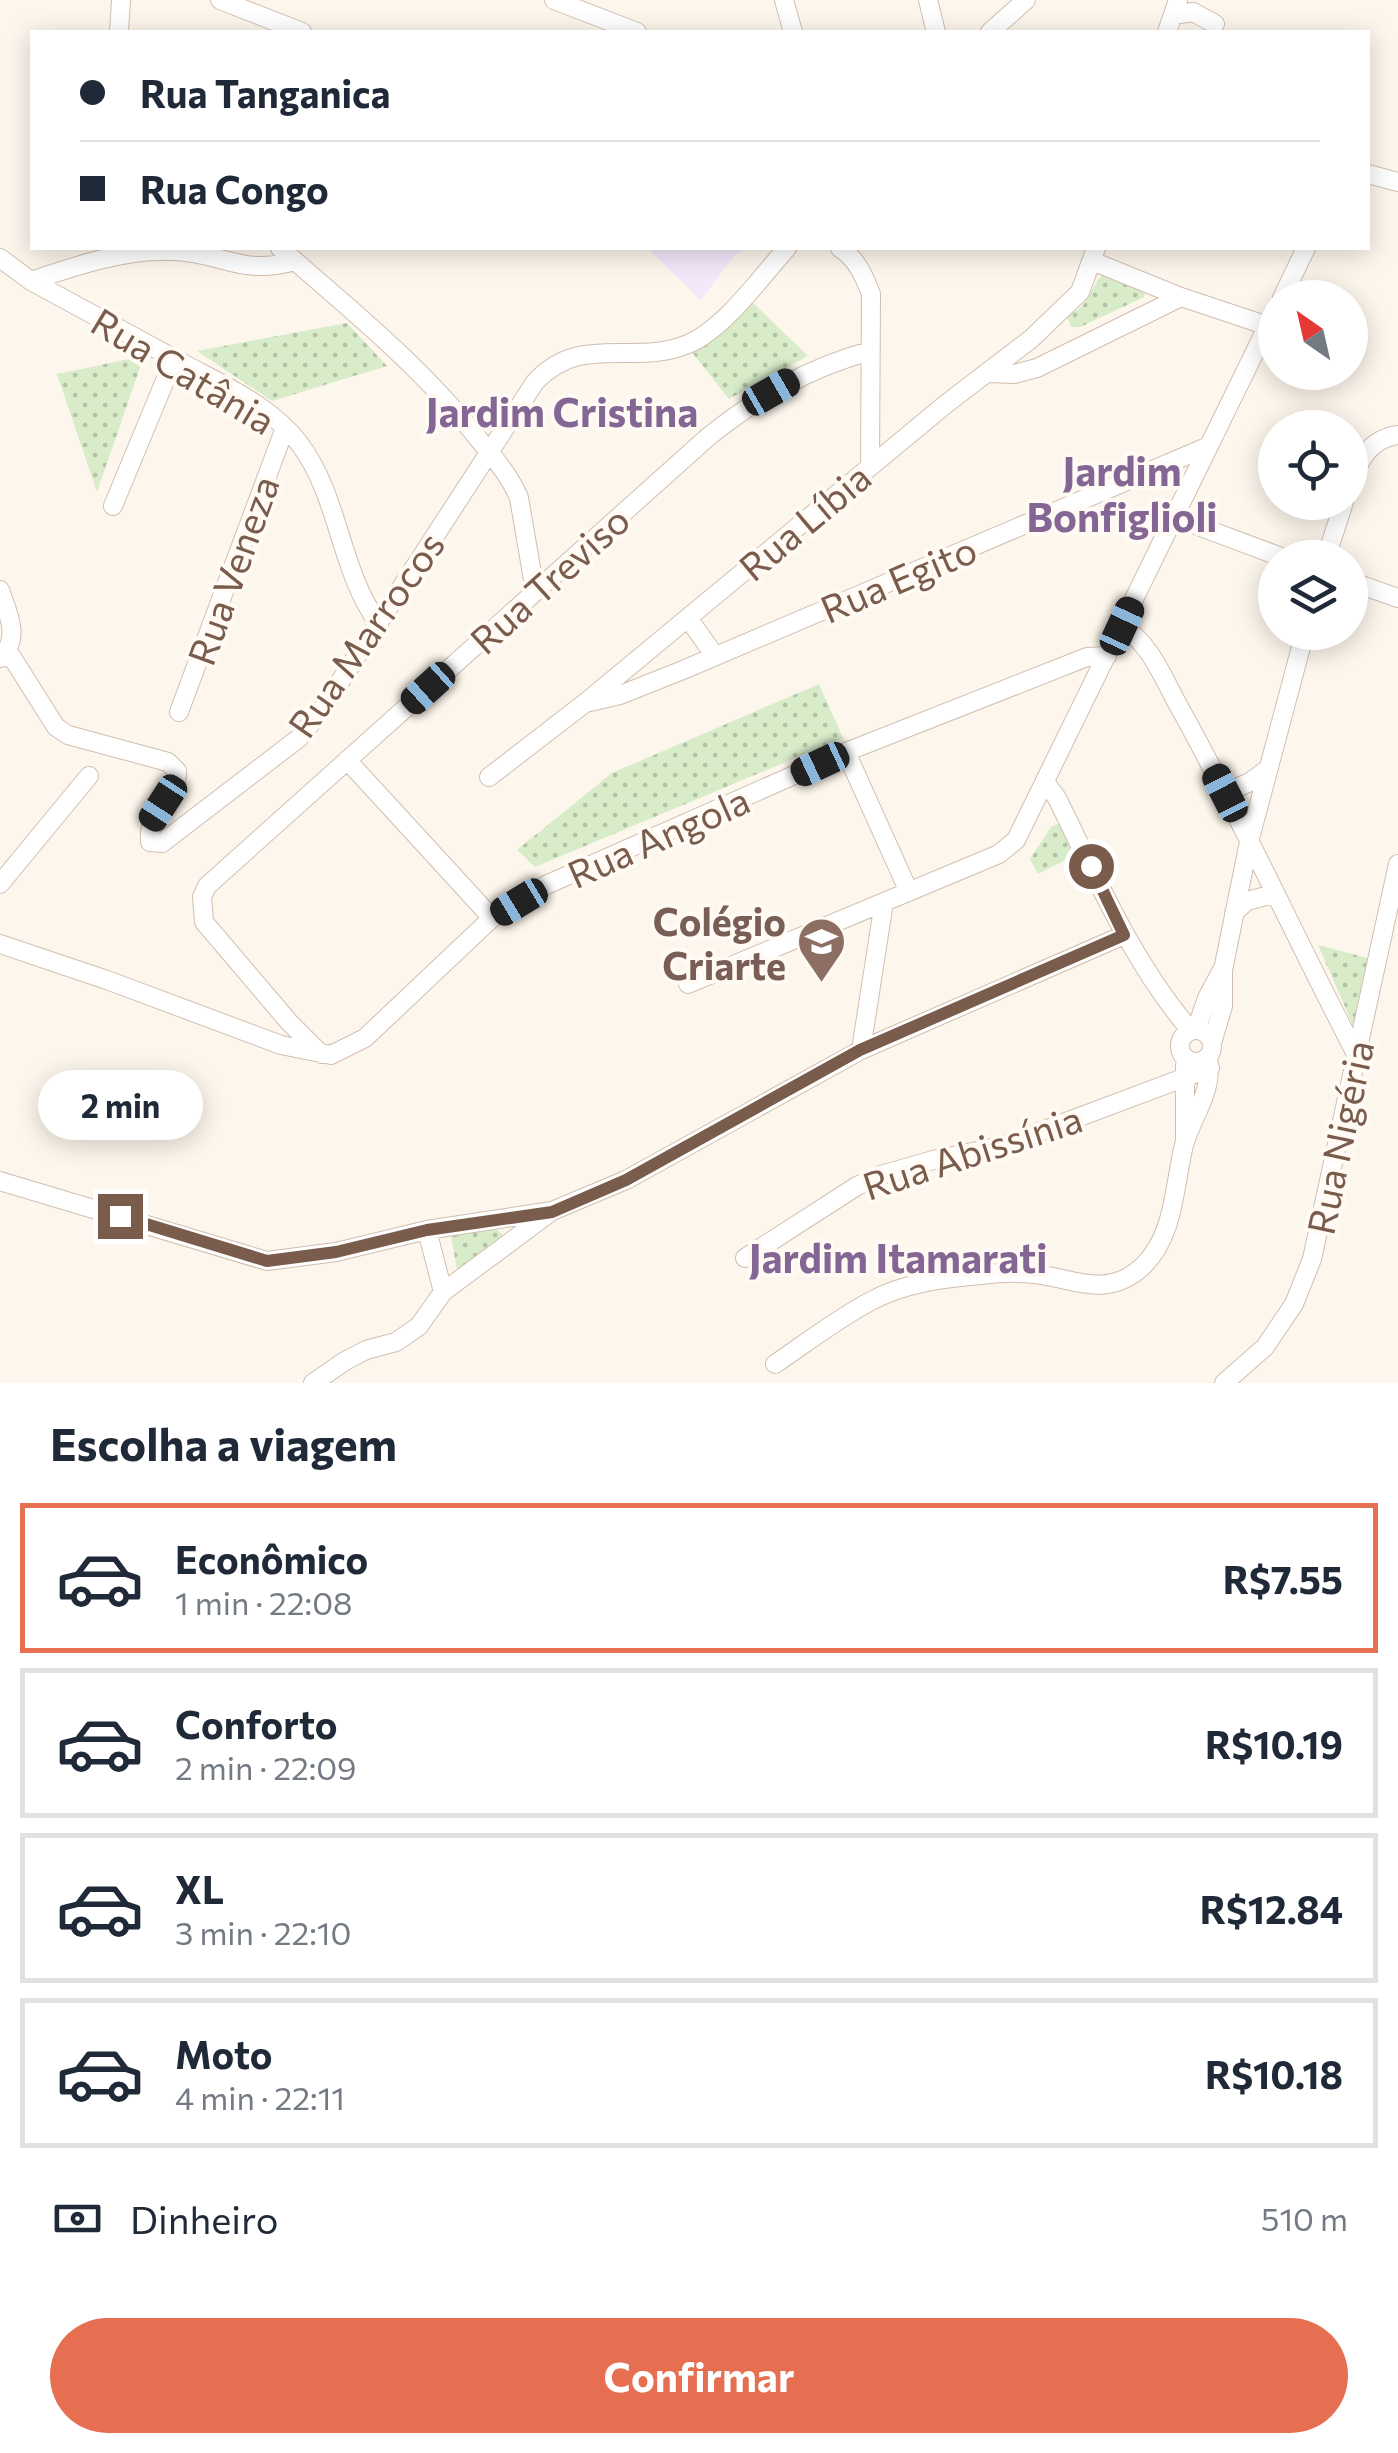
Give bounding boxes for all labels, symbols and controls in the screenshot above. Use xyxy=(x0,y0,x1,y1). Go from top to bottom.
text: Rua Tanganica xyxy=(140,69,390,116)
text: Rua Congo xyxy=(140,165,329,212)
north arrow xyxy=(1258,280,1368,390)
map controls xyxy=(1258,280,1368,650)
street label: Rua Catânia xyxy=(84,297,284,443)
car xyxy=(738,364,804,420)
district label: Jardim Cristina xyxy=(426,386,698,435)
button: locate xyxy=(1258,410,1368,520)
district label: Jardim Bonfiglioli xyxy=(1027,445,1218,540)
street label: Rua Líbia xyxy=(729,452,879,590)
street label: Rua Veneza xyxy=(176,469,288,671)
street label: Rua Treviso xyxy=(460,495,638,663)
street label: Rua Marrocos xyxy=(277,522,453,746)
street label: Rua Egito xyxy=(813,524,983,632)
button: layers xyxy=(1258,540,1368,650)
car xyxy=(1096,592,1148,660)
car xyxy=(396,657,460,719)
car xyxy=(786,738,854,790)
car xyxy=(1198,759,1252,827)
car xyxy=(134,770,192,836)
street label: Rua Angola xyxy=(560,775,756,897)
route start xyxy=(1069,844,1114,889)
car xyxy=(486,874,552,930)
place label: Colégio Criarte xyxy=(653,897,786,988)
school or university icon: Colégio Criarte xyxy=(795,916,847,984)
street label: Rua Nigéria xyxy=(1296,1036,1382,1238)
callout: 2 min xyxy=(38,1071,202,1141)
text: 2 min xyxy=(81,1085,160,1125)
street label: Rua Abissínia xyxy=(856,1093,1088,1209)
route end xyxy=(98,1194,143,1239)
district label: Jardim Itamarati xyxy=(749,1232,1047,1281)
text: Escolha a viagem xyxy=(50,1415,397,1470)
icon: car xyxy=(55,1533,145,1623)
text: Econômico xyxy=(175,1535,368,1582)
text: R$7.55 xyxy=(1223,1555,1343,1602)
text: 1 min · 22:08 xyxy=(175,1582,352,1622)
icon: car xyxy=(55,1698,145,1788)
text: Conforto xyxy=(175,1700,338,1747)
text: R$10.19 xyxy=(1205,1720,1343,1767)
text: 2 min · 22:09 xyxy=(175,1747,357,1787)
icon: car xyxy=(55,1863,145,1953)
text: XL xyxy=(175,1865,224,1912)
text: R$12.84 xyxy=(1200,1885,1343,1932)
text: 3 min · 22:10 xyxy=(175,1912,351,1952)
icon: car xyxy=(55,2028,145,2118)
text: Moto xyxy=(175,2030,273,2077)
text: R$10.18 xyxy=(1205,2050,1343,2097)
text: 4 min · 22:11 xyxy=(175,2077,345,2117)
icon: cash xyxy=(50,2191,105,2246)
text: Dinheiro xyxy=(130,2195,278,2242)
text: 510 m xyxy=(1261,2198,1348,2238)
button: Confirmar xyxy=(50,2318,1348,2433)

